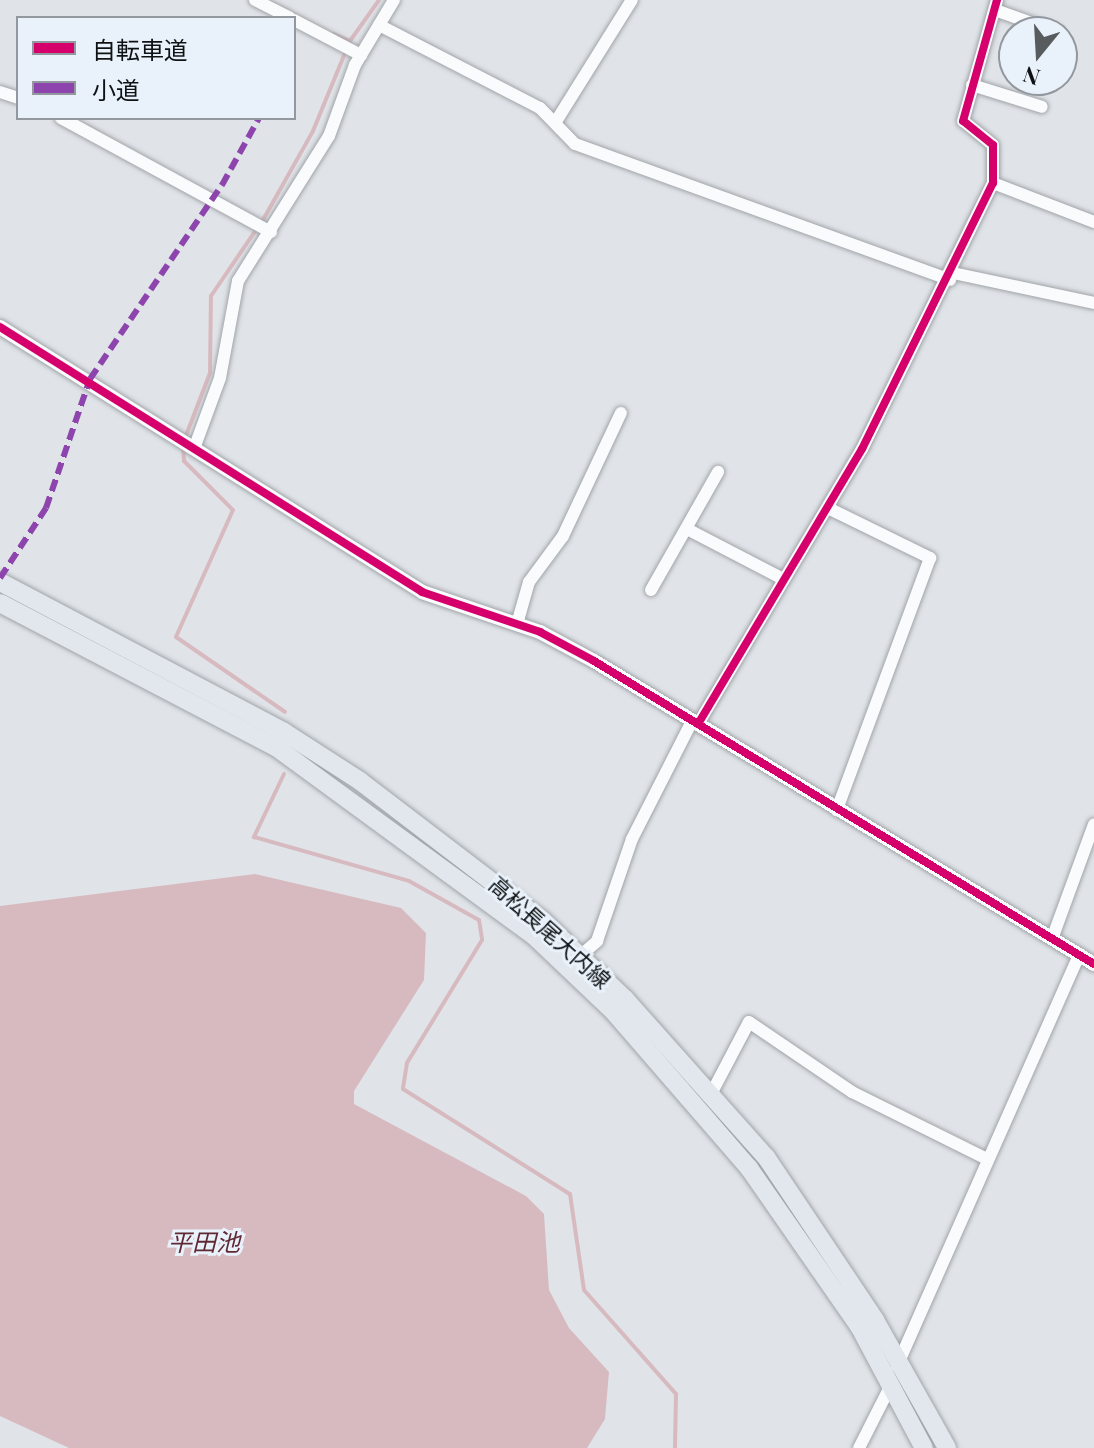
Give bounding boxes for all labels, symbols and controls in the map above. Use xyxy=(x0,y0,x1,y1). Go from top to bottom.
legend xyxy=(16,16,296,120)
north arrow xyxy=(998,16,1078,96)
text: 自転車道 xyxy=(92,33,188,65)
text: N xyxy=(1019,60,1043,94)
text: 小道 xyxy=(92,73,140,105)
street label: 高松長尾大内線 xyxy=(484,871,616,993)
water label: 平田池 xyxy=(168,1228,240,1256)

